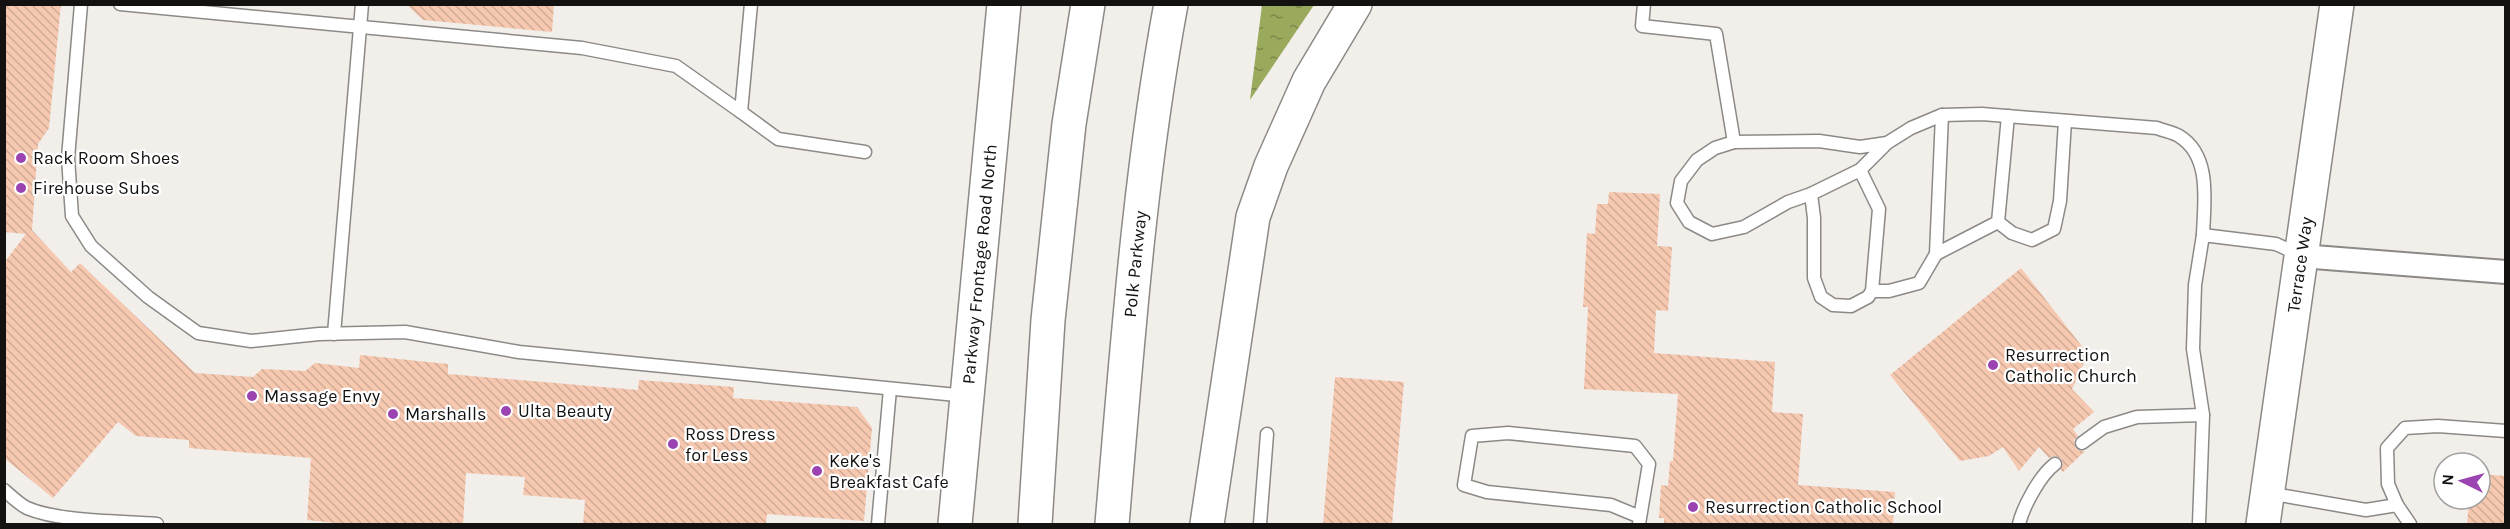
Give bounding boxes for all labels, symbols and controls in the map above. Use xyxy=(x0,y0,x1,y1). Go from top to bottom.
street label: Parkway Frontage Road North xyxy=(957,143,1002,385)
place label: Rack Room Shoes xyxy=(33,147,180,169)
marker: Rack Room Shoes xyxy=(14,151,28,165)
place label: Firehouse Subs xyxy=(33,177,160,199)
marker: Firehouse Subs xyxy=(14,181,28,195)
street label: Polk Parkway xyxy=(1119,209,1152,318)
street label: Terrace Way xyxy=(2282,215,2318,314)
place label: Resurrection Catholic Church xyxy=(2005,344,2137,387)
marker: Resurrection Catholic Church xyxy=(1986,358,2000,372)
place label: Massage Envy xyxy=(264,385,381,407)
marker: Massage Envy xyxy=(245,389,259,403)
place label: Ulta Beauty xyxy=(518,400,613,422)
place label: Marshalls xyxy=(405,403,486,425)
marker: Ulta Beauty xyxy=(499,404,513,418)
marker: Marshalls xyxy=(386,407,400,421)
place label: Ross Dress for Less xyxy=(685,423,776,466)
marker: Ross Dress for Less xyxy=(666,437,680,451)
place label: KeKe's Breakfast Cafe xyxy=(829,450,949,493)
north arrow xyxy=(2432,451,2492,511)
marker: KeKe's Breakfast Cafe xyxy=(810,464,824,478)
text: N xyxy=(2438,473,2458,486)
place label: Resurrection Catholic School xyxy=(1705,496,1942,518)
marker: Resurrection Catholic School xyxy=(1686,500,1700,514)

